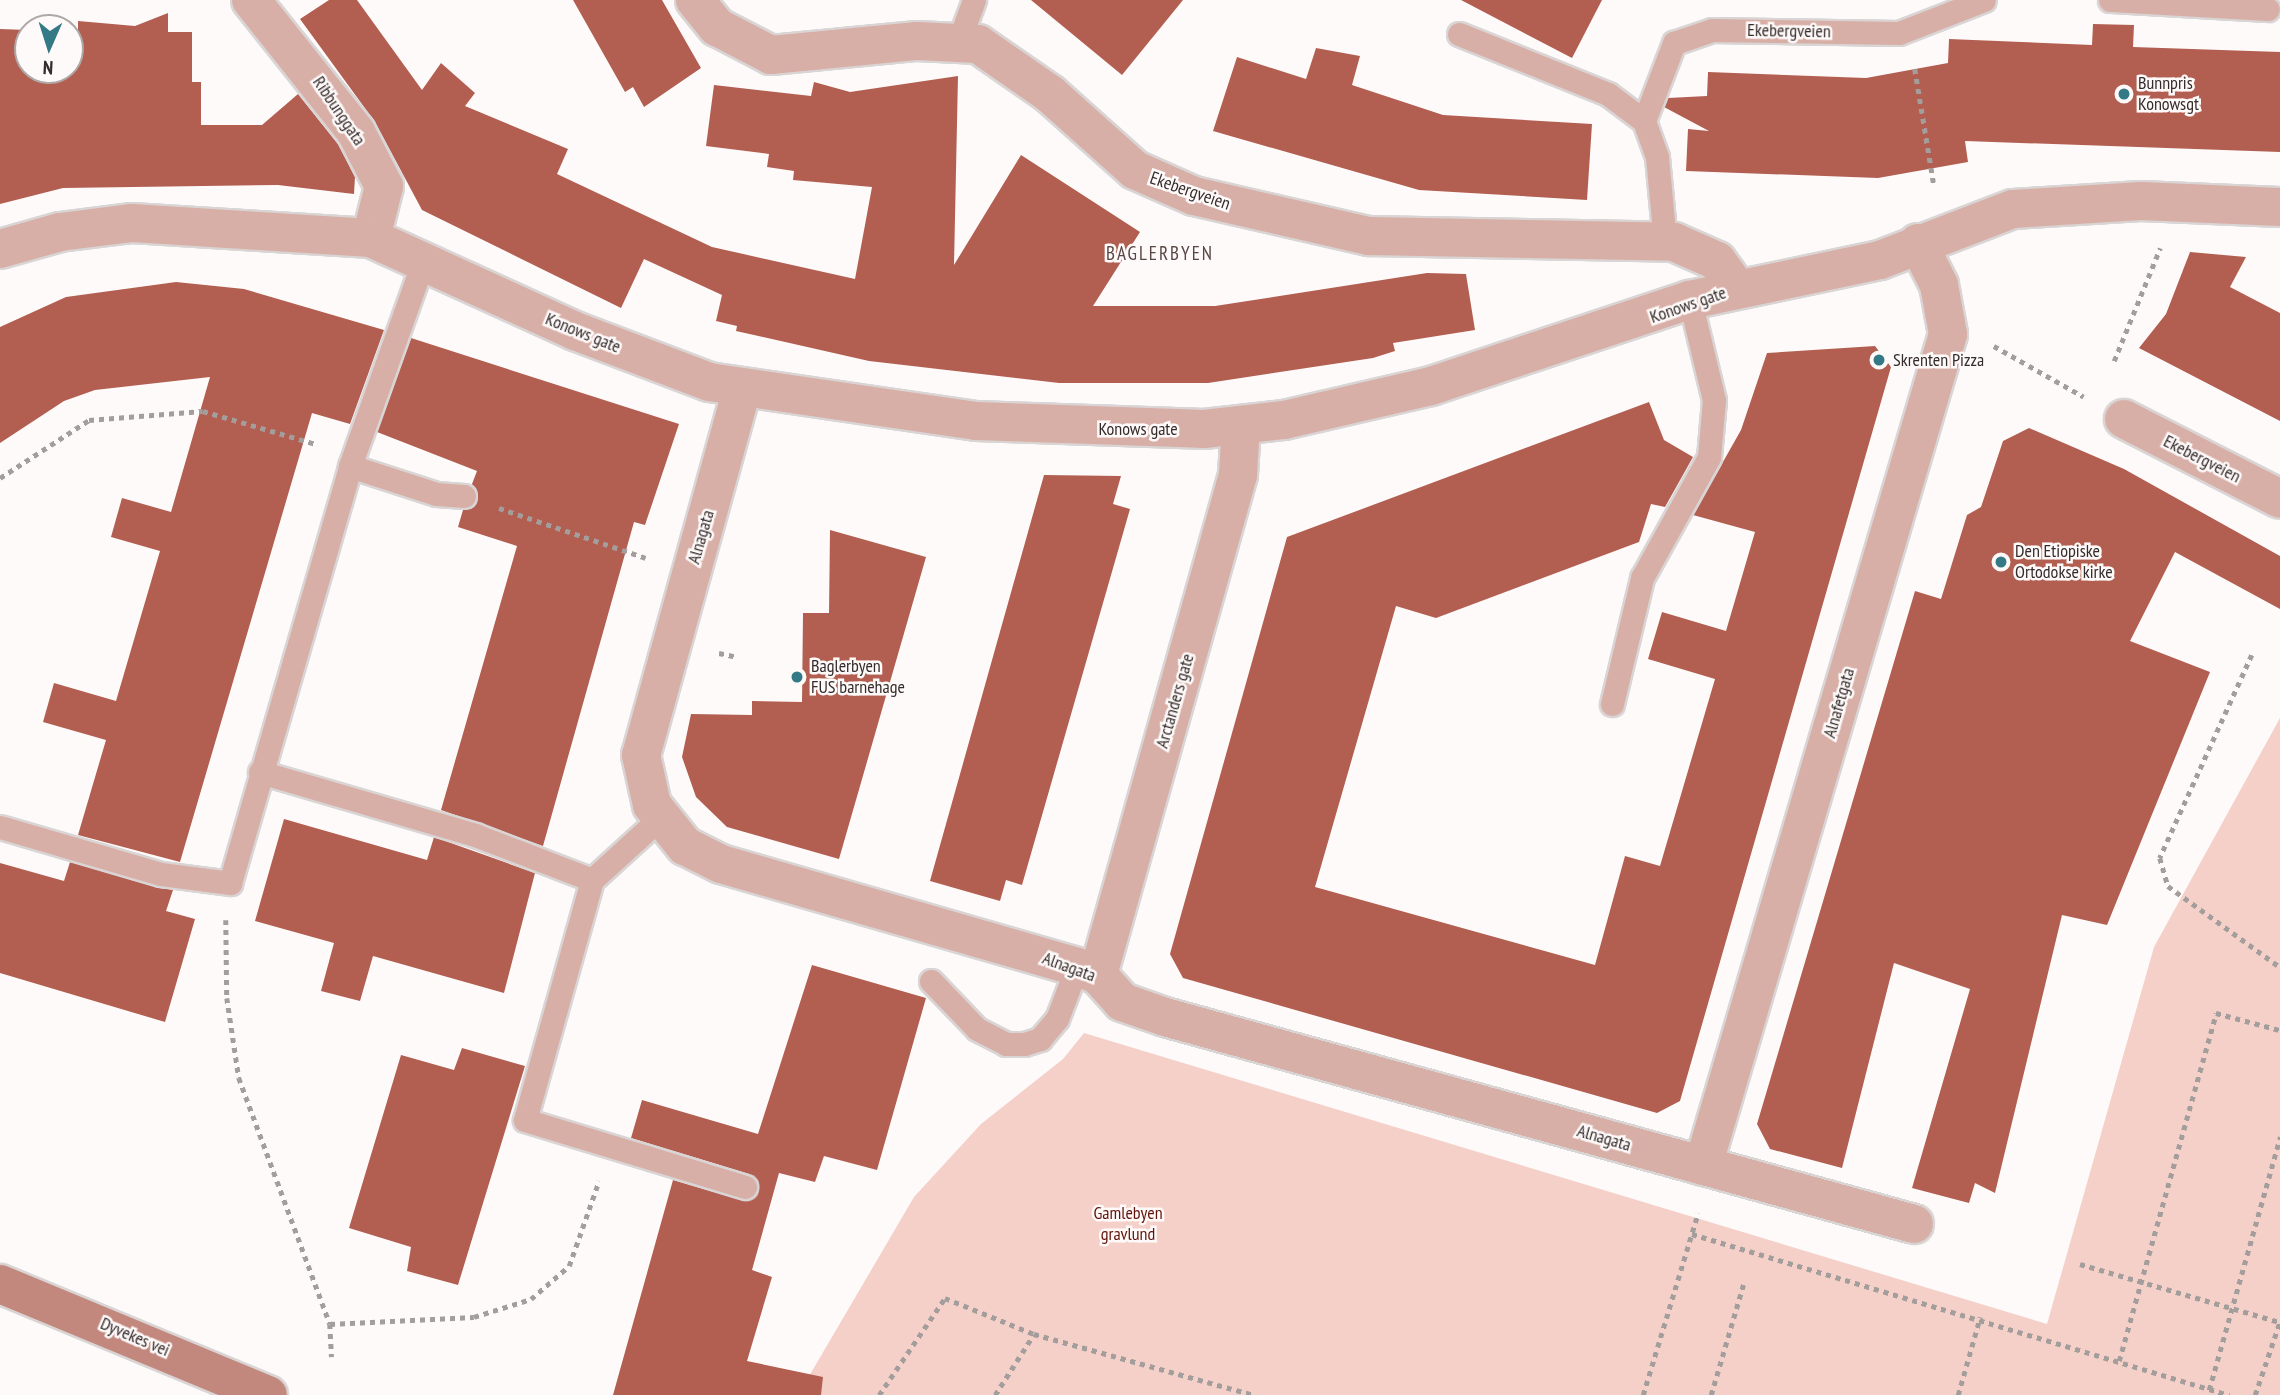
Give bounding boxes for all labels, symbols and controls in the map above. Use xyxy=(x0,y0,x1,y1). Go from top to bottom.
north arrow xyxy=(14,14,84,84)
street label: Ekebergveien xyxy=(1747,19,1831,43)
text: N xyxy=(42,56,54,80)
street label: Ribbunggata xyxy=(308,72,370,150)
place label: Bunnpris Konowsgt xyxy=(2138,73,2199,116)
marker: Bunnpris Konowsgt xyxy=(2116,86,2132,102)
street label: Ekebergveien xyxy=(1147,167,1233,215)
district label: BAGLERBYEN xyxy=(1107,243,1213,265)
street label: Konows gate xyxy=(1647,282,1729,328)
street label: Konows gate xyxy=(542,308,624,358)
place label: Skrenten Pizza xyxy=(1893,349,1984,371)
marker: Skrenten Pizza xyxy=(1871,352,1887,368)
street label: Konows gate xyxy=(1098,418,1178,440)
street label: Ekebergveien xyxy=(2160,430,2244,488)
street label: Alnagata xyxy=(683,508,719,566)
place label: Den Etiopiske Ortodokse kirke xyxy=(2015,541,2113,584)
marker: Den Etiopiske Ortodokse kirke xyxy=(1993,554,2009,570)
street label: Arctanders gate xyxy=(1151,651,1199,751)
place label: Baglerbyen FUS barnehage xyxy=(811,656,905,698)
street label: Alnafetgata xyxy=(1819,666,1859,740)
marker: Baglerbyen FUS barnehage xyxy=(789,669,805,685)
street label: Alnagata xyxy=(1039,947,1099,987)
street label: Alnagata xyxy=(1575,1120,1633,1156)
park label: Gamlebyen gravlund xyxy=(1093,1203,1163,1246)
street label: Dyvekes vei xyxy=(97,1313,173,1361)

